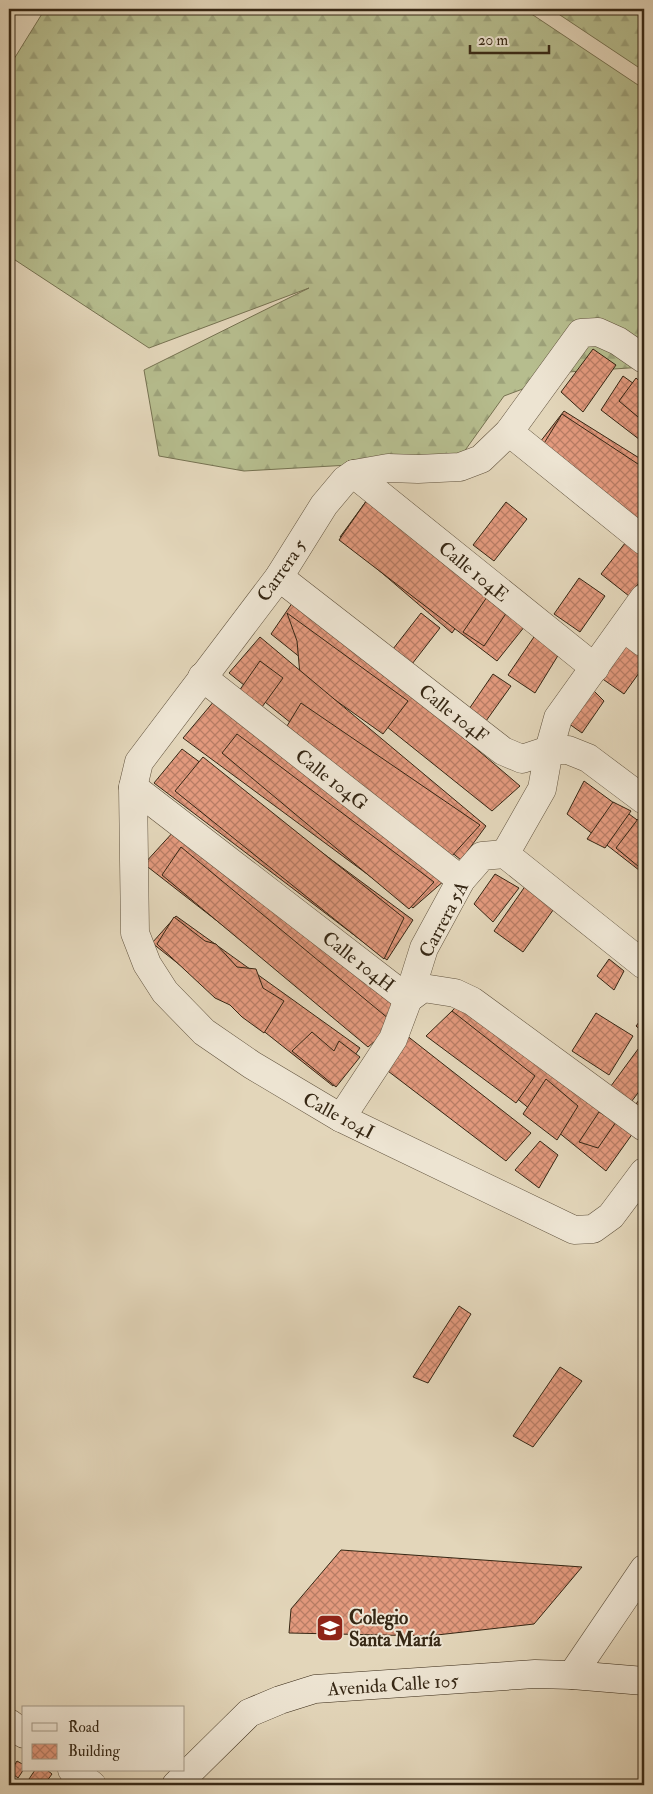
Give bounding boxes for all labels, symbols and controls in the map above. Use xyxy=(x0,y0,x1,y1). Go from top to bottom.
scale bar xyxy=(470,22,549,54)
text: 20 m xyxy=(478,31,508,50)
street label: Carrera 5 xyxy=(252,534,312,607)
street label: Calle 104E xyxy=(433,536,514,608)
street label: Calle 104F xyxy=(414,679,493,748)
street label: Calle 104G xyxy=(290,744,373,816)
street label: Carrera 5A xyxy=(414,877,474,962)
street label: Calle 104H xyxy=(317,926,399,998)
street label: Calle 104I xyxy=(299,1087,378,1145)
place label: Colegio Santa María xyxy=(349,1606,442,1652)
school or university icon: Colegio Santa María xyxy=(315,1613,345,1643)
street label: Avenida Calle 105 xyxy=(326,1668,460,1702)
legend xyxy=(22,1706,185,1772)
text: Road xyxy=(68,1718,100,1737)
text: Building xyxy=(68,1742,120,1761)

